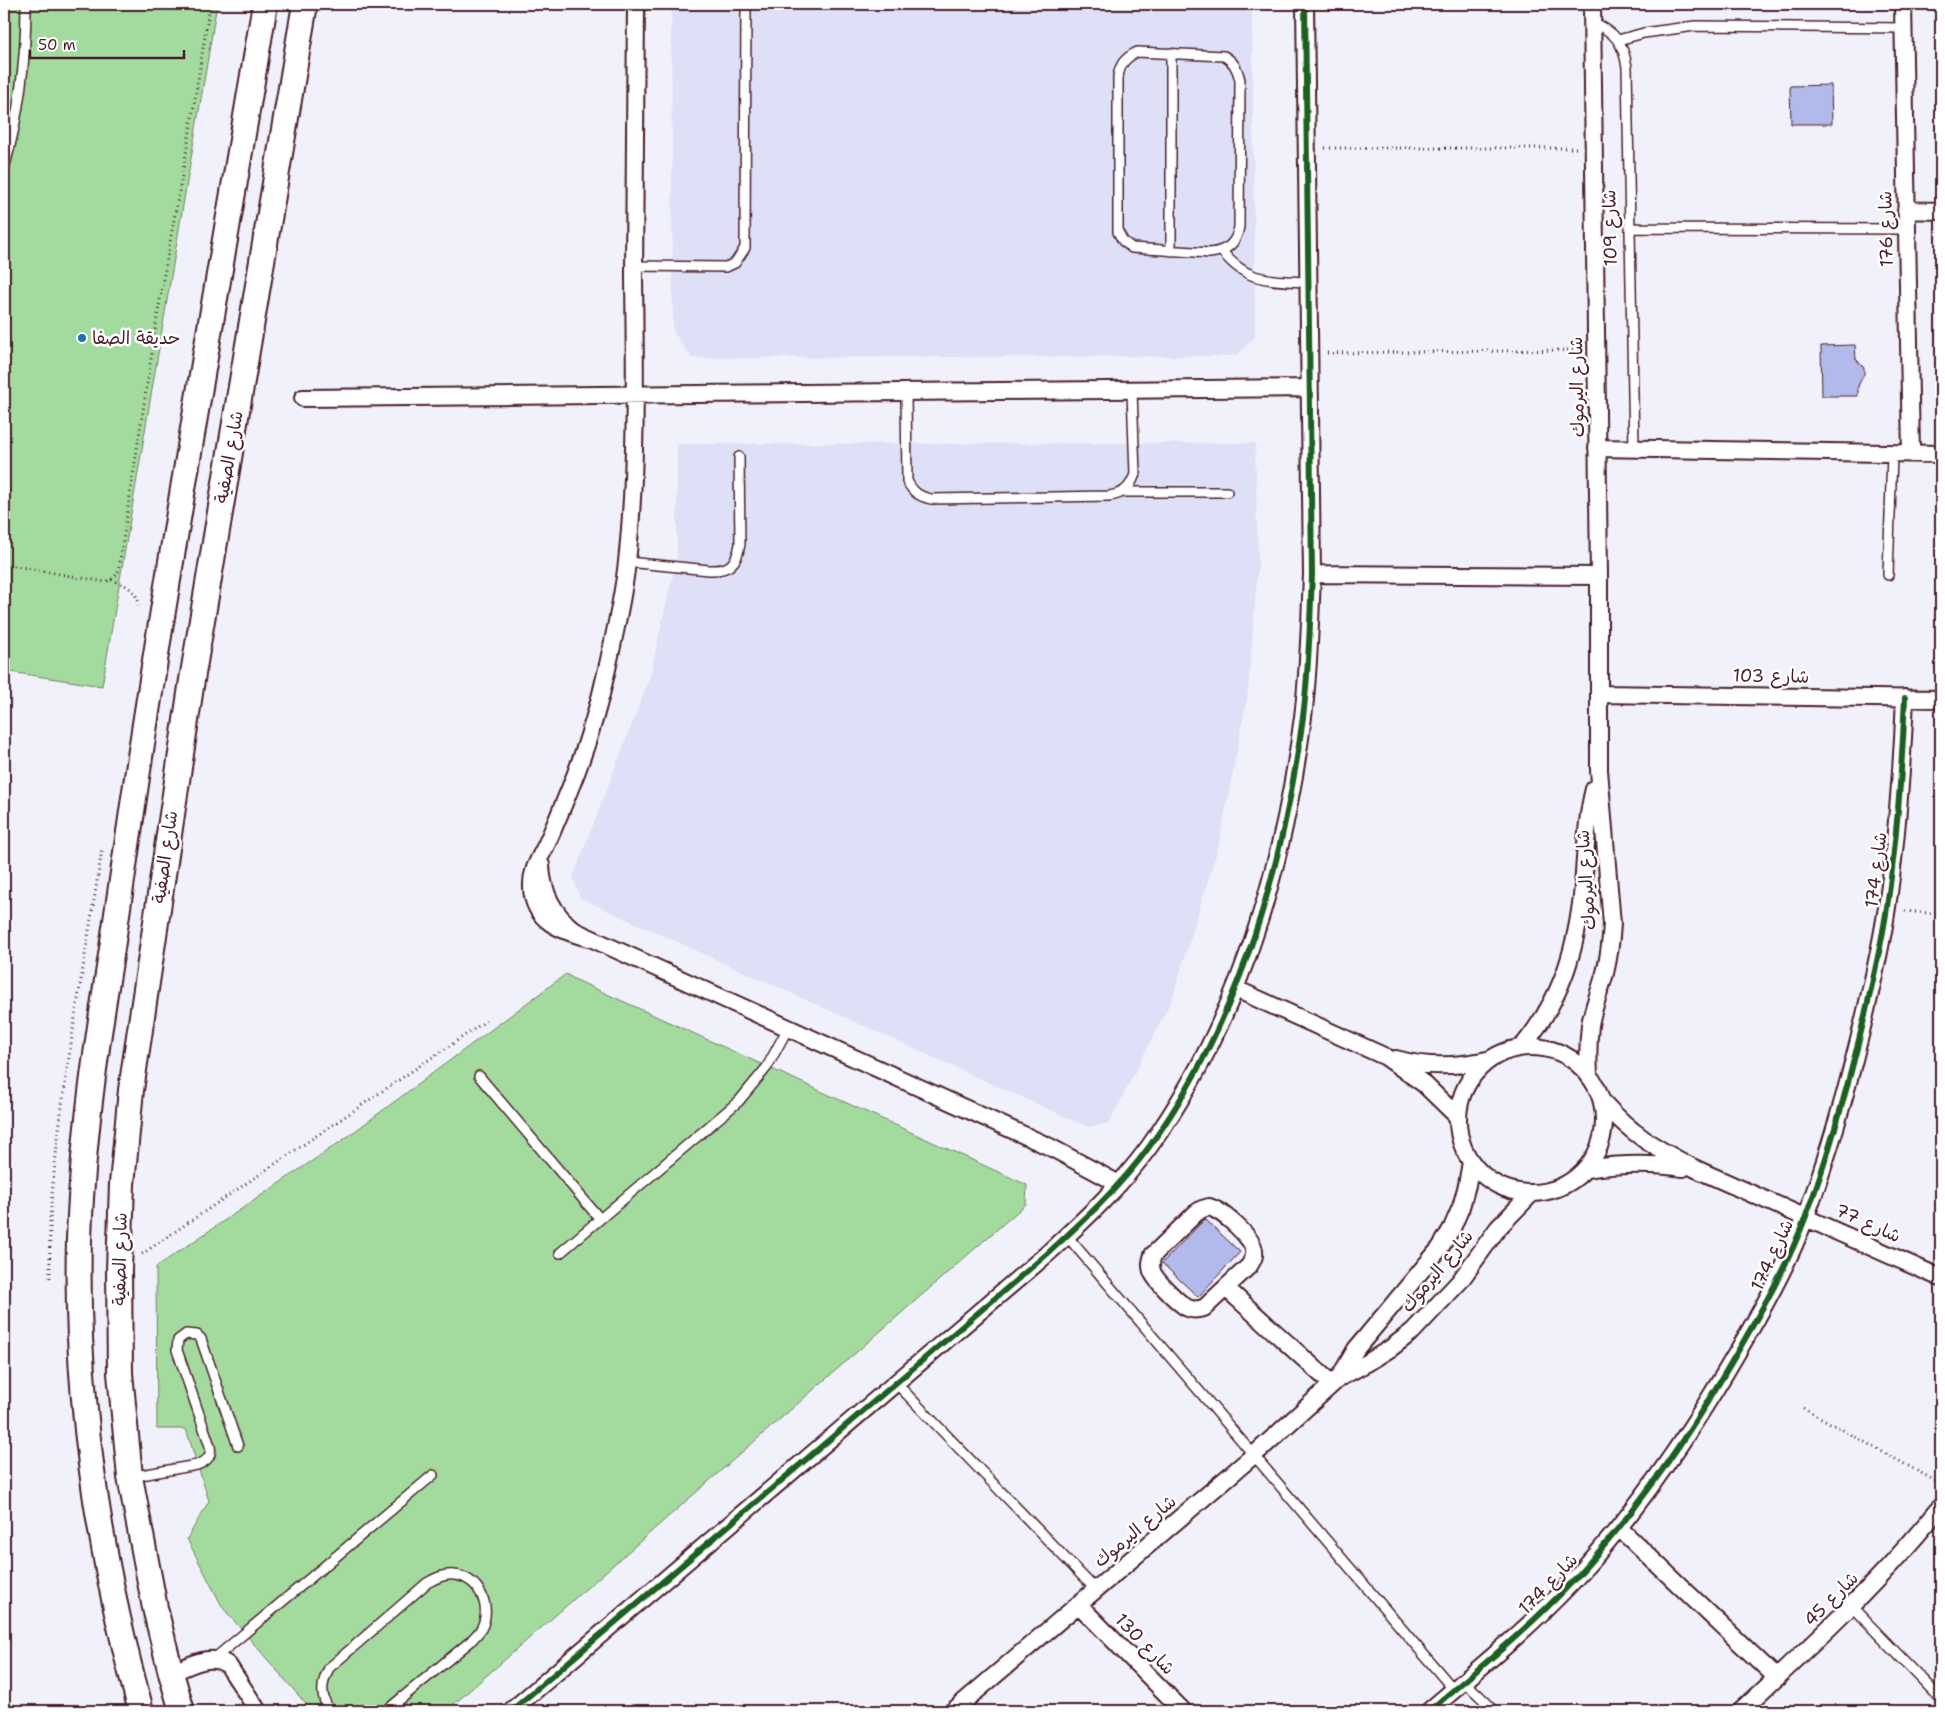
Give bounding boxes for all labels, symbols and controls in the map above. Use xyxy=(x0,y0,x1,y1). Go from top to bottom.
scale bar xyxy=(30,28,184,60)
text: 50 m xyxy=(38,35,76,55)
street label: شارع 109 xyxy=(1597,189,1623,267)
street label: شارع 176 xyxy=(1873,191,1899,267)
place label: حديقة الصفا xyxy=(92,326,180,350)
marker: حديقة الصفا xyxy=(76,332,88,344)
street label: شارع اليرموك xyxy=(1564,336,1590,438)
street label: شارع الصفية xyxy=(209,409,249,505)
street label: شارع 103 xyxy=(1733,663,1809,689)
street label: شارع الصفية xyxy=(147,809,183,905)
street label: شارع اليرموك xyxy=(1571,829,1601,931)
street label: شارع 174 xyxy=(1859,831,1893,909)
street label: شارع 77 xyxy=(1831,1198,1905,1248)
street label: شارع الصفية xyxy=(107,1212,133,1306)
street label: شارع 174 xyxy=(1745,1215,1799,1295)
street label: شارع اليرموك xyxy=(1395,1225,1479,1317)
street label: شارع اليرموك xyxy=(1089,1489,1181,1573)
street label: شارع 174 xyxy=(1513,1548,1583,1620)
street label: شارع 45 xyxy=(1798,1566,1864,1632)
street label: شارع 130 xyxy=(1110,1608,1180,1680)

